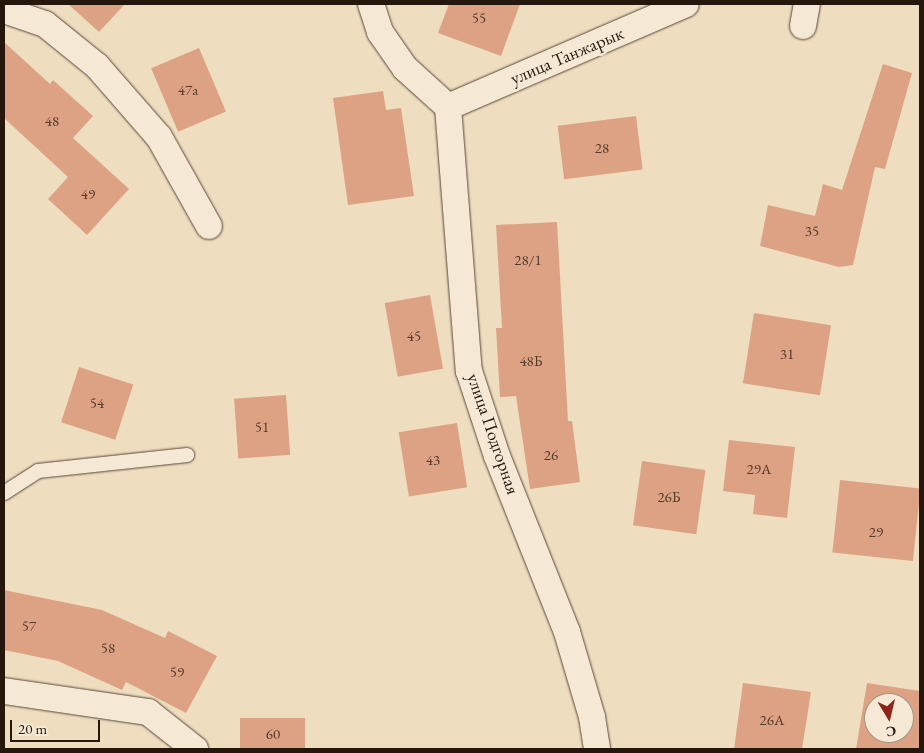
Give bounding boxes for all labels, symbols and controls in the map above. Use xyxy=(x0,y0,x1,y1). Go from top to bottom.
house number: 55 xyxy=(472,9,486,27)
street label: улица Танжарык xyxy=(507,22,627,90)
house number: 47а xyxy=(178,81,198,99)
house number: 48 xyxy=(45,112,59,130)
house number: 28 xyxy=(595,139,609,157)
house number: 49 xyxy=(81,185,95,203)
house number: 35 xyxy=(805,222,819,240)
house number: 28/1 xyxy=(514,251,542,269)
house number: 45 xyxy=(407,327,421,345)
house number: 31 xyxy=(780,345,794,363)
house number: 48Б xyxy=(519,352,543,370)
street label: улица Подгорная xyxy=(462,371,524,497)
house number: 54 xyxy=(90,394,104,412)
house number: 51 xyxy=(255,418,269,436)
house number: 26 xyxy=(544,446,558,464)
house number: 43 xyxy=(426,451,440,469)
house number: 29А xyxy=(747,460,771,478)
house number: 26Б xyxy=(657,488,681,506)
house number: 29 xyxy=(869,523,883,541)
house number: 57 xyxy=(22,617,36,635)
house number: 58 xyxy=(101,639,115,657)
house number: 59 xyxy=(170,663,184,681)
north arrow xyxy=(864,693,914,743)
scale bar xyxy=(12,710,102,742)
house number: 26А xyxy=(760,711,784,729)
text: 20 m xyxy=(18,719,47,738)
text: С xyxy=(885,722,898,741)
house number: 60 xyxy=(266,725,280,743)

